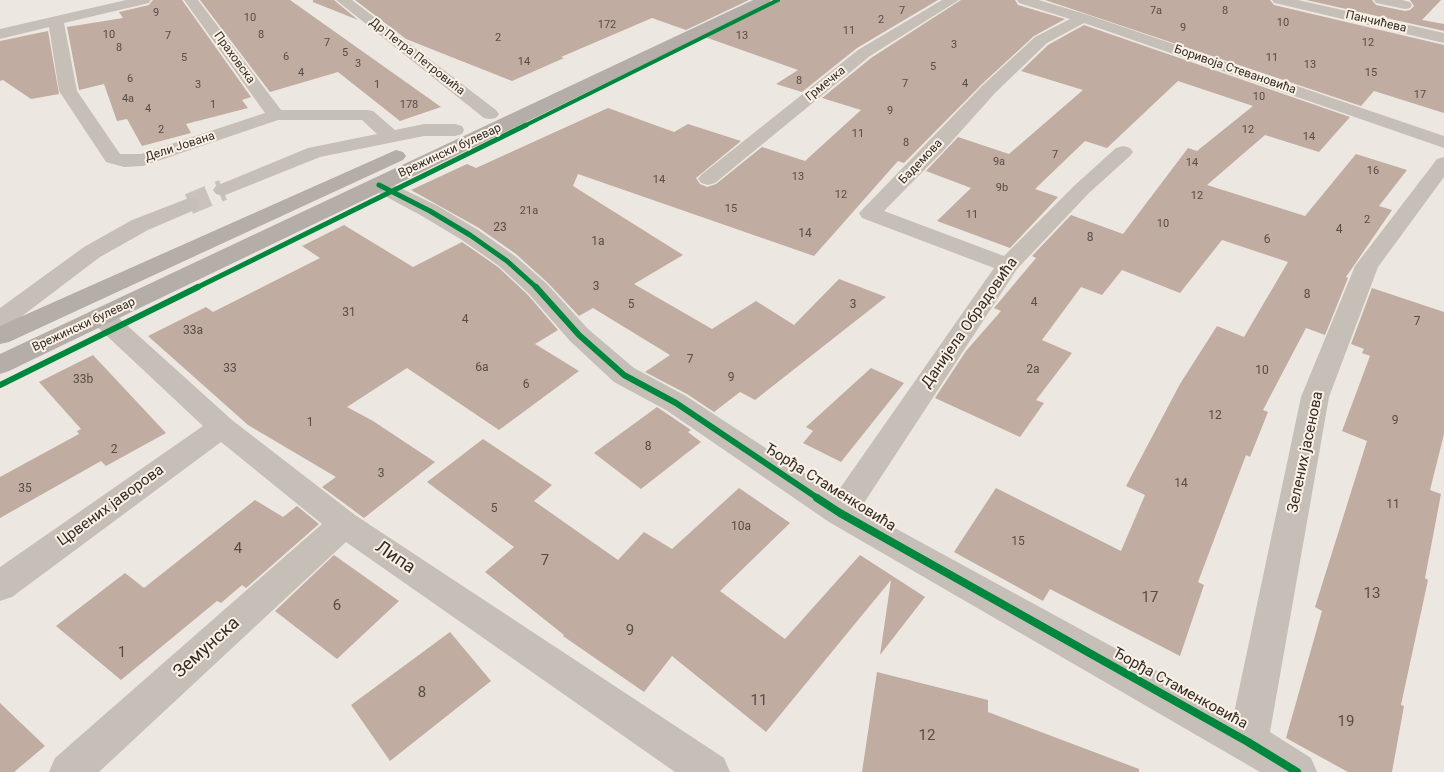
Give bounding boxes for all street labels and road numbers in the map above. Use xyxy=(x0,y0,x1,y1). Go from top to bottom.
street label: Панчићева xyxy=(1344,8,1408,36)
street label: Др Петра Петровића xyxy=(366,15,468,99)
street label: Праховска xyxy=(210,29,258,87)
street label: Боривоја Стевановића xyxy=(1172,42,1298,98)
street label: Грмечка xyxy=(803,64,849,104)
street label: Врежински булевар xyxy=(396,121,504,181)
street label: Дели Јована xyxy=(143,129,217,165)
street label: Бадемова xyxy=(896,137,946,187)
street label: Данијела Обрадовића xyxy=(918,254,1022,392)
street label: Врежински булевар xyxy=(30,295,138,355)
street label: Зелених јасенова xyxy=(1284,390,1328,514)
street label: Ђорђа Стаменковића xyxy=(761,440,899,536)
street label: Црвених јаворова xyxy=(54,461,168,551)
street label: Липа xyxy=(371,537,419,579)
street label: Земунска xyxy=(170,613,244,683)
street label: Ђорђа Стаменковића xyxy=(1109,644,1251,734)

